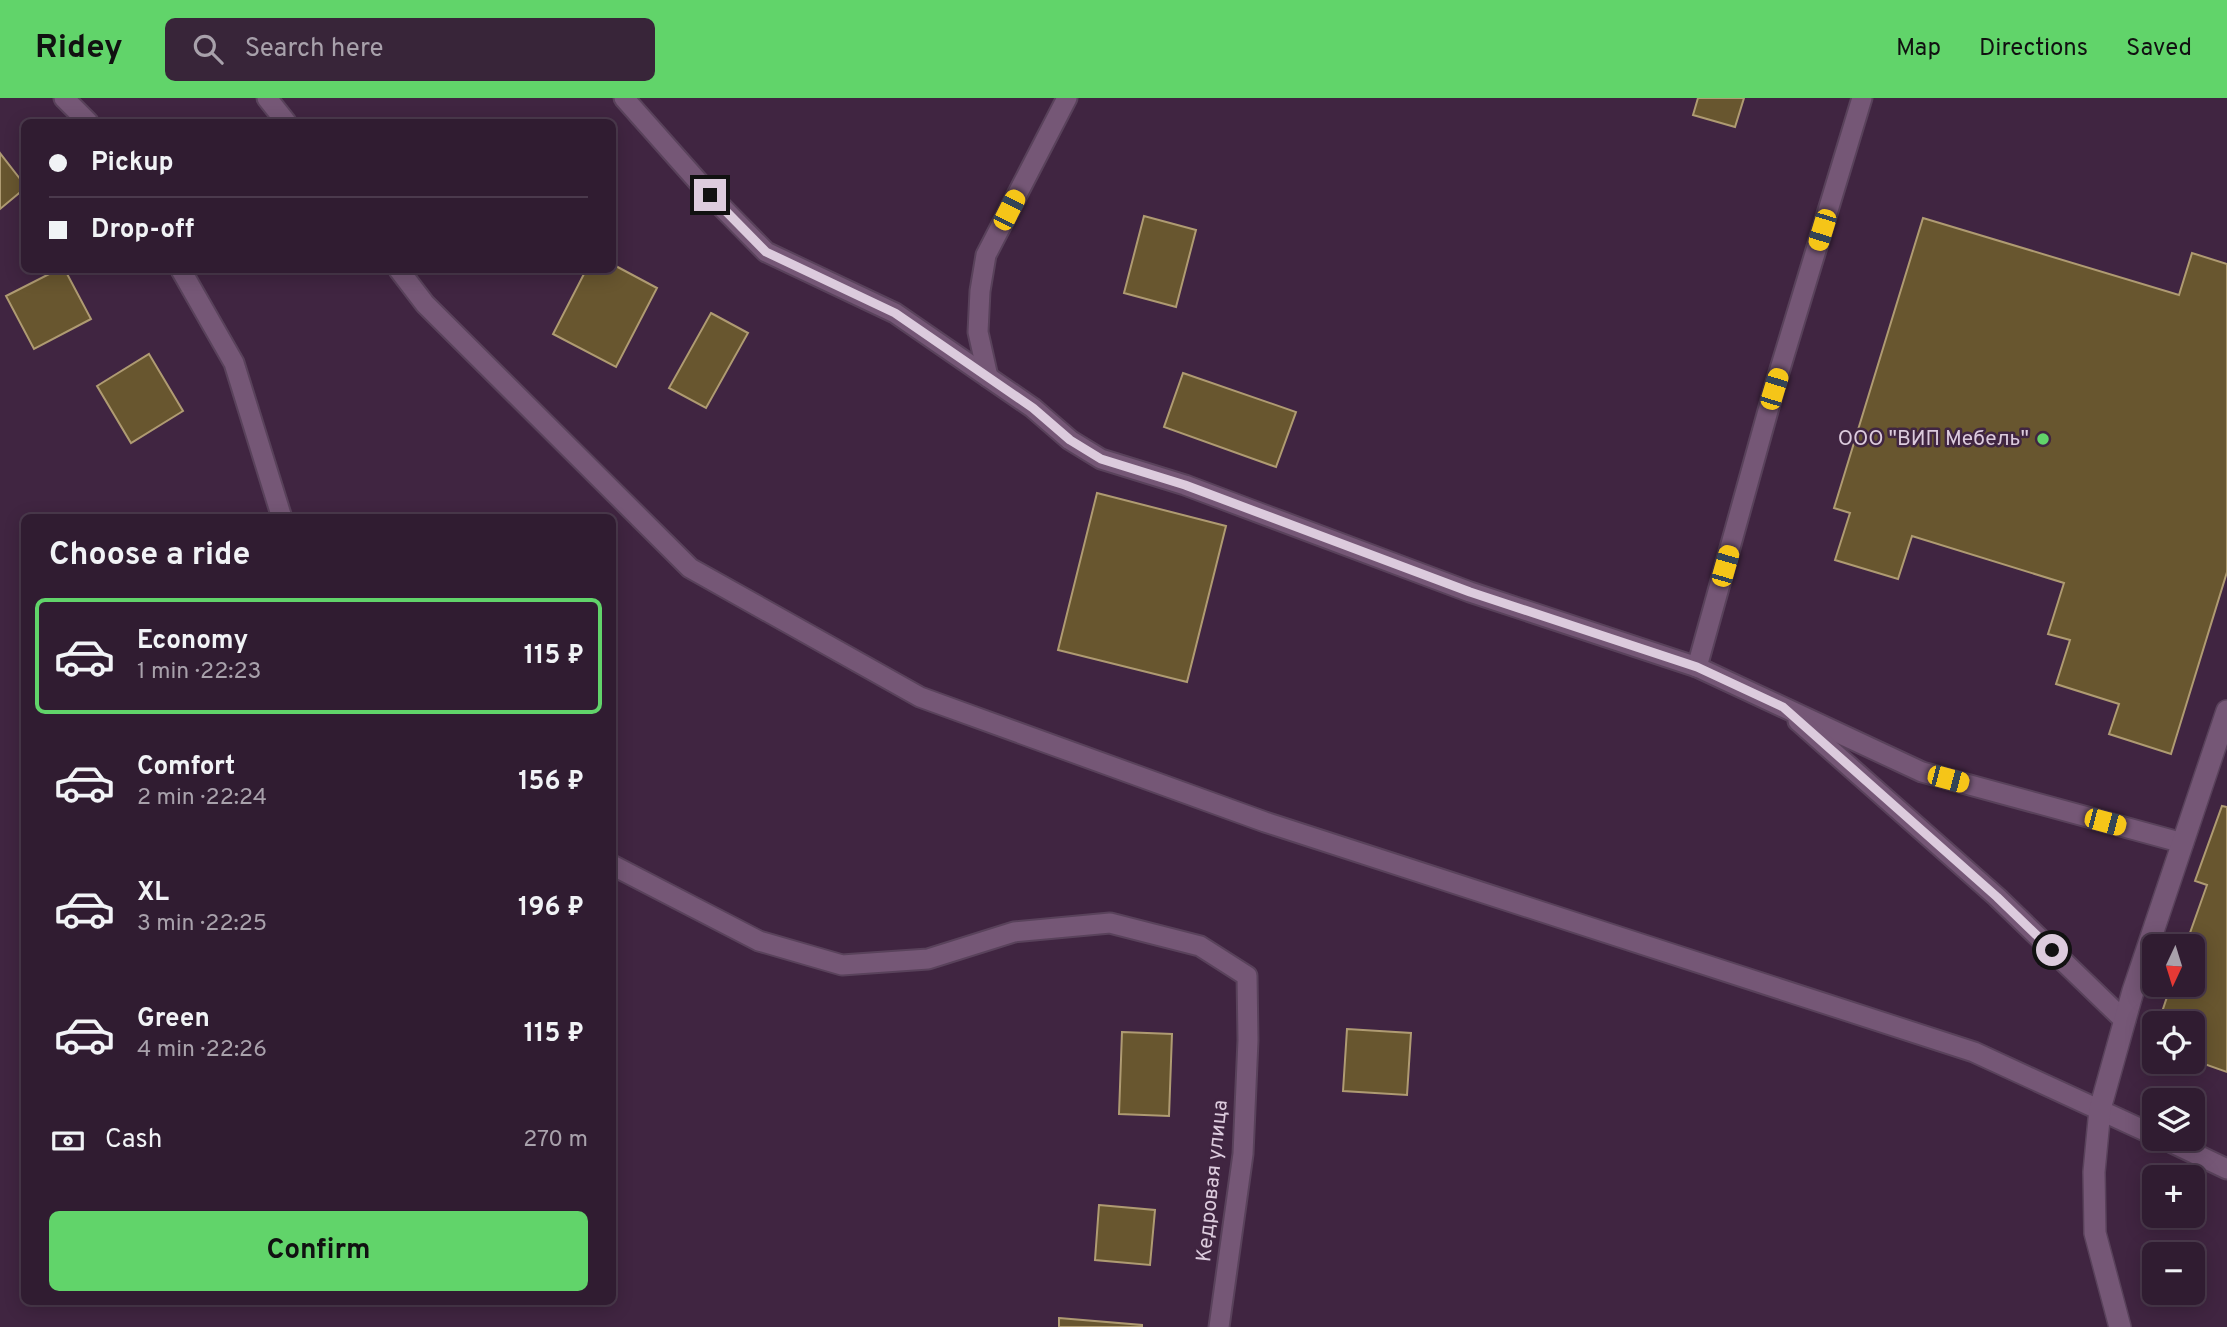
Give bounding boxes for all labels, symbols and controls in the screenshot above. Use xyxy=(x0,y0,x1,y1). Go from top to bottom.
search box xyxy=(165,18,655,81)
text: Ridey xyxy=(35,28,123,70)
icon: search xyxy=(189,30,227,68)
text: Search here xyxy=(245,33,384,66)
text: Map xyxy=(1896,34,1941,64)
text: Directions xyxy=(1979,34,2088,64)
text: Saved xyxy=(2126,34,2192,64)
text: Pickup xyxy=(91,147,174,180)
route end xyxy=(694,179,726,211)
car xyxy=(991,187,1028,233)
car xyxy=(1806,207,1839,253)
text: Drop-off xyxy=(91,214,194,247)
car xyxy=(1758,366,1791,412)
place label: ООО "ВИП Мебель" xyxy=(1838,426,2029,453)
marker: ООО "ВИП Мебель" xyxy=(2035,431,2051,447)
text: Choose a ride xyxy=(49,536,250,576)
car xyxy=(1710,543,1741,589)
icon: car xyxy=(53,625,116,688)
text: Economy xyxy=(137,625,248,658)
text: 115 ₽ xyxy=(524,640,584,673)
text: 1 min · 22:23 xyxy=(137,658,261,687)
icon: car xyxy=(53,751,116,814)
text: Comfort xyxy=(137,751,235,784)
car xyxy=(1925,763,1972,795)
text: 156 ₽ xyxy=(518,766,584,799)
text: 2 min · 22:24 xyxy=(137,784,267,813)
car xyxy=(2082,806,2129,838)
icon: car xyxy=(53,877,116,940)
text: XL xyxy=(137,877,169,910)
text: 196 ₽ xyxy=(518,892,584,925)
text: 3 min · 22:25 xyxy=(137,910,267,939)
route start xyxy=(2036,934,2068,966)
north arrow xyxy=(2142,934,2205,998)
map controls xyxy=(2142,934,2205,1305)
icon: car xyxy=(53,1003,116,1066)
text: Green xyxy=(137,1003,210,1036)
button: locate xyxy=(2142,1011,2205,1074)
text: 115 ₽ xyxy=(524,1018,584,1051)
text: 4 min · 22:26 xyxy=(137,1036,267,1065)
button: layers xyxy=(2142,1088,2205,1151)
street label: Кедровая улица xyxy=(1191,1099,1235,1263)
icon: cash xyxy=(49,1122,87,1160)
text: Cash xyxy=(105,1124,162,1157)
text: 270 m xyxy=(523,1126,588,1155)
button: + xyxy=(2142,1165,2205,1228)
button: Confirm xyxy=(49,1211,588,1291)
button: − xyxy=(2142,1242,2205,1305)

